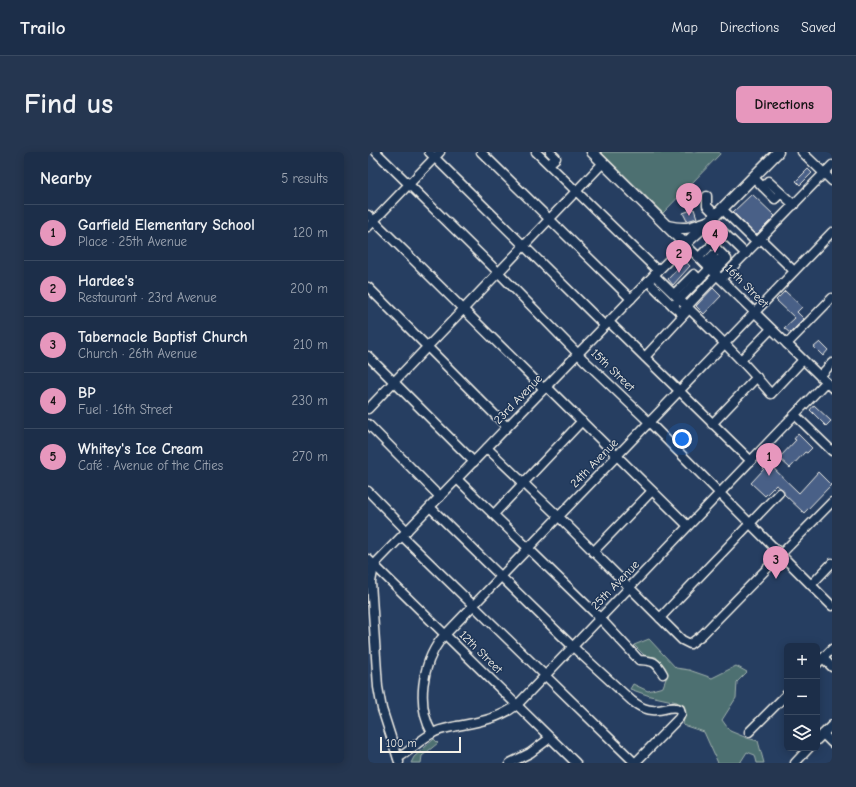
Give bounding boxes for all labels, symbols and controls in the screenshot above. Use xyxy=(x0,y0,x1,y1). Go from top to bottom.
text: Trailo xyxy=(20,17,66,39)
text: Map xyxy=(671,19,698,36)
text: Directions xyxy=(720,19,779,36)
text: Saved xyxy=(801,19,836,36)
button: Directions xyxy=(736,86,832,123)
text: Find us xyxy=(24,88,113,120)
text: Nearby xyxy=(40,169,91,188)
text: 5 results xyxy=(281,171,328,186)
pin: 5 xyxy=(676,183,702,216)
text: Garfield Elementary School xyxy=(78,216,255,234)
pin: 4 xyxy=(702,220,728,253)
text: 1 xyxy=(50,225,56,240)
text: 120 m xyxy=(293,225,328,240)
text: Place · 25th Avenue xyxy=(78,234,187,249)
pin: 2 xyxy=(666,240,692,273)
street label: 16th Street xyxy=(723,262,772,311)
text: Hardee's xyxy=(78,272,134,290)
text: 2 xyxy=(50,281,56,296)
text: 200 m xyxy=(290,281,328,296)
text: Restaurant · 23rd Avenue xyxy=(78,290,217,305)
text: Tabernacle Baptist Church xyxy=(78,328,248,346)
text: 3 xyxy=(50,337,56,352)
text: 210 m xyxy=(293,337,328,352)
text: Church · 26th Avenue xyxy=(78,346,197,361)
street label: 15th Street xyxy=(588,346,638,395)
street label: 23rd Avenue xyxy=(491,371,545,427)
text: BP xyxy=(78,384,95,402)
text: 4 xyxy=(50,393,56,408)
text: 230 m xyxy=(292,393,328,408)
text: Fuel · 16th Street xyxy=(78,402,172,417)
your location xyxy=(672,429,692,449)
street label: 24th Avenue xyxy=(567,436,621,490)
text: Whitey's Ice Cream xyxy=(78,440,203,458)
pin: 1 xyxy=(756,443,782,476)
text: 5 xyxy=(50,449,56,464)
text: 270 m xyxy=(292,449,328,464)
text: Café · Avenue of the Cities xyxy=(78,458,223,473)
pin: 3 xyxy=(763,546,789,579)
street label: 25th Avenue xyxy=(588,557,642,613)
street label: 12th Street xyxy=(457,628,506,677)
map controls xyxy=(784,643,820,751)
button: + xyxy=(784,643,820,679)
button: − xyxy=(784,679,820,715)
button: layers xyxy=(784,715,820,751)
scale bar xyxy=(380,735,461,754)
text: 100 m xyxy=(386,737,417,750)

